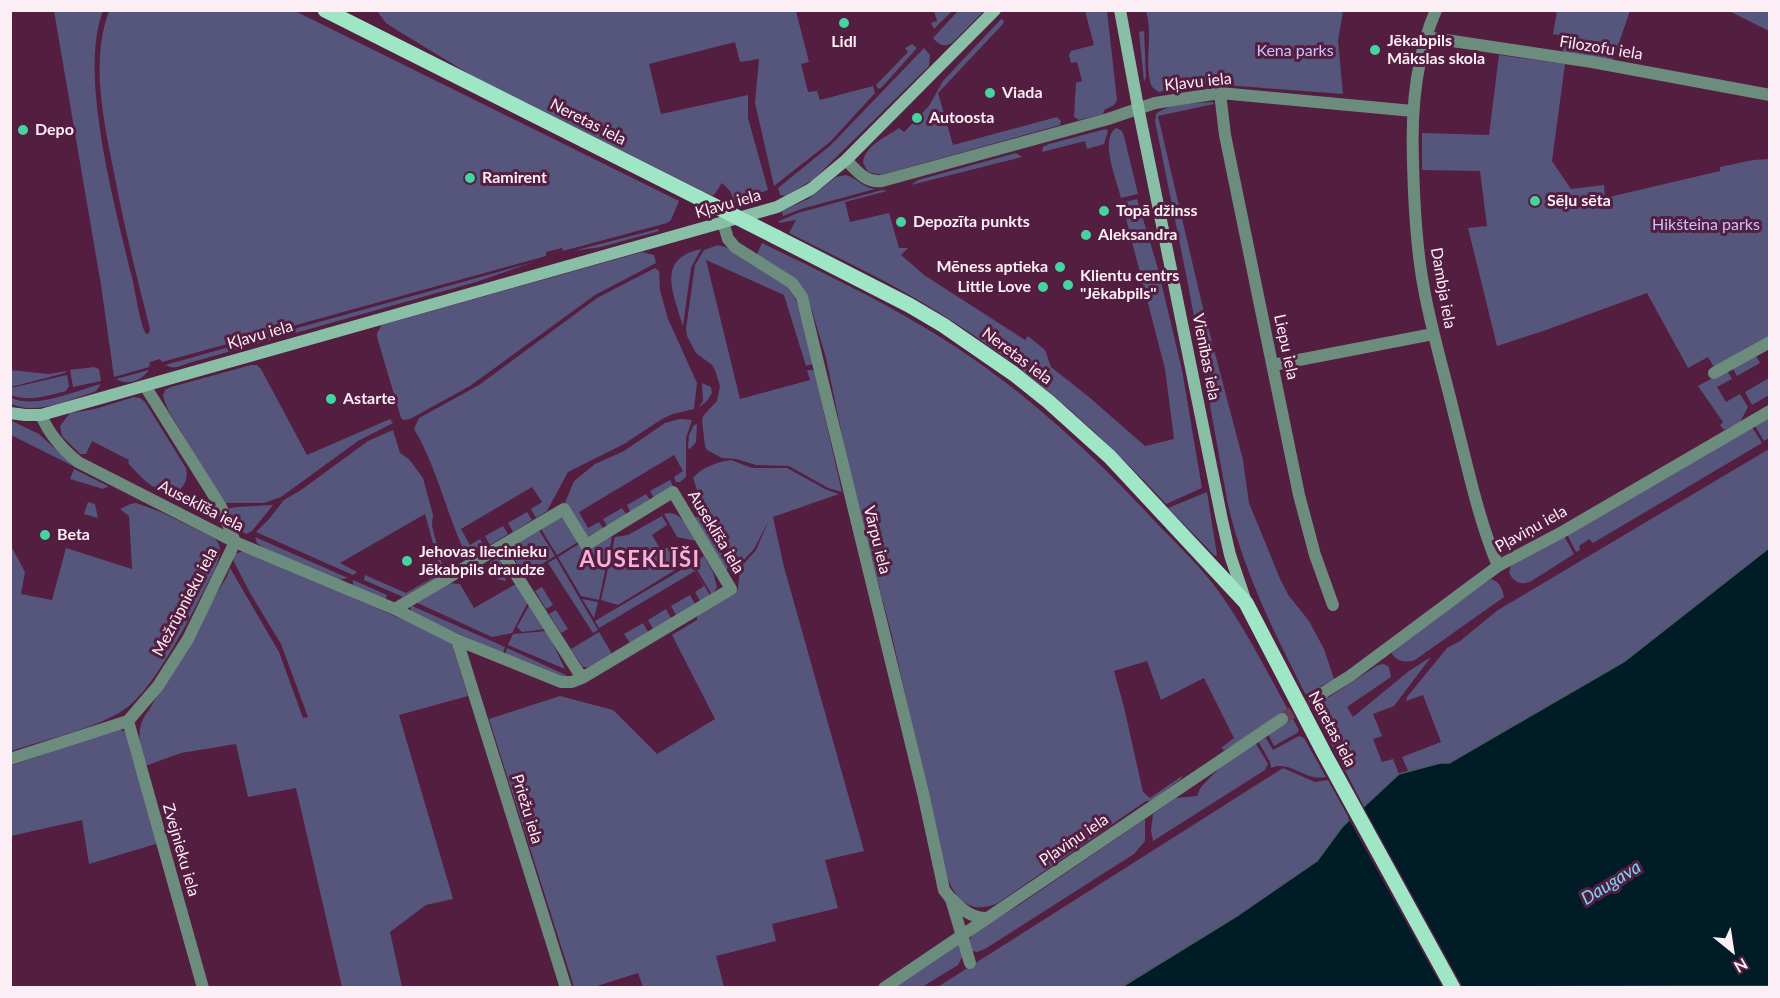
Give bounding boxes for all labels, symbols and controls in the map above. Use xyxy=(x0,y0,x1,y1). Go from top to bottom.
marker: Lidl xyxy=(837,16,851,30)
place label: Jēkabpils Mākslas skola xyxy=(1387,31,1485,69)
place label: Lidl xyxy=(831,32,857,52)
street label: Filozofu iela xyxy=(1558,32,1644,64)
park label: Kena parks xyxy=(1256,41,1334,61)
marker: Jēkabpils Mākslas skola xyxy=(1368,43,1382,57)
street label: Kļavu iela xyxy=(1163,69,1233,95)
place label: Viada xyxy=(1002,83,1042,103)
marker: Viada xyxy=(983,86,997,100)
street label: Neretas iela xyxy=(547,95,629,149)
place label: Autoosta xyxy=(929,108,994,128)
marker: Autoosta xyxy=(910,111,924,125)
place label: Depo xyxy=(35,120,74,140)
marker: Depo xyxy=(16,123,30,137)
place label: Ramirent xyxy=(482,168,547,188)
marker: Ramirent xyxy=(463,171,477,185)
street label: Kļavu iela xyxy=(693,185,763,223)
place label: Sēļu sēta xyxy=(1547,191,1611,211)
marker: Sēļu sēta xyxy=(1528,194,1542,208)
place label: Topā džinss xyxy=(1116,201,1198,221)
marker: Topā džinss xyxy=(1097,204,1111,218)
place label: Depozīta punkts xyxy=(913,212,1030,232)
marker: Depozīta punkts xyxy=(894,215,908,229)
park label: Hikšteina parks xyxy=(1652,215,1760,235)
place label: Aleksandra xyxy=(1098,225,1177,245)
marker: Aleksandra xyxy=(1079,228,1093,242)
street label: Dambja iela xyxy=(1426,246,1460,330)
place label: Mēness aptieka xyxy=(936,257,1048,277)
marker: Mēness aptieka xyxy=(1053,260,1067,274)
place label: Klientu centrs "Jēkabpils" xyxy=(1080,266,1179,304)
place label: Little Love xyxy=(957,277,1031,297)
marker: Klientu centrs "Jēkabpils" xyxy=(1061,278,1075,292)
marker: Little Love xyxy=(1036,280,1050,294)
street label: Vienības iela xyxy=(1188,312,1224,402)
street label: Liepu iela xyxy=(1270,312,1302,382)
street label: Kļavu iela xyxy=(225,316,295,354)
street label: Neretas iela xyxy=(978,323,1056,389)
place label: Astarte xyxy=(343,389,396,409)
marker: Astarte xyxy=(324,392,338,406)
street label: Auseklīša iela xyxy=(155,476,247,536)
street label: Auseklīša iela xyxy=(684,487,748,577)
street label: Pļaviņu iela xyxy=(1492,501,1570,557)
street label: Vārpu iela xyxy=(859,504,895,576)
place label: Beta xyxy=(57,525,90,545)
marker: Beta xyxy=(38,528,52,542)
place label: Jehovas liecinieku Jēkabpils draudze xyxy=(419,542,547,580)
street label: Mežrūpnieku iela xyxy=(148,544,222,660)
district label: AUSEKLĪŠI xyxy=(579,547,701,573)
marker: Jehovas liecinieku Jēkabpils draudze xyxy=(400,554,414,568)
street label: Neretas iela xyxy=(1304,688,1360,770)
street label: Priežu iela xyxy=(507,772,547,846)
street label: Zvejnieku iela xyxy=(159,801,203,899)
street label: Pļaviņu iela xyxy=(1036,810,1112,870)
water label: Daugava xyxy=(1577,856,1645,910)
north arrow xyxy=(1702,920,1762,980)
text: N xyxy=(1731,955,1751,977)

